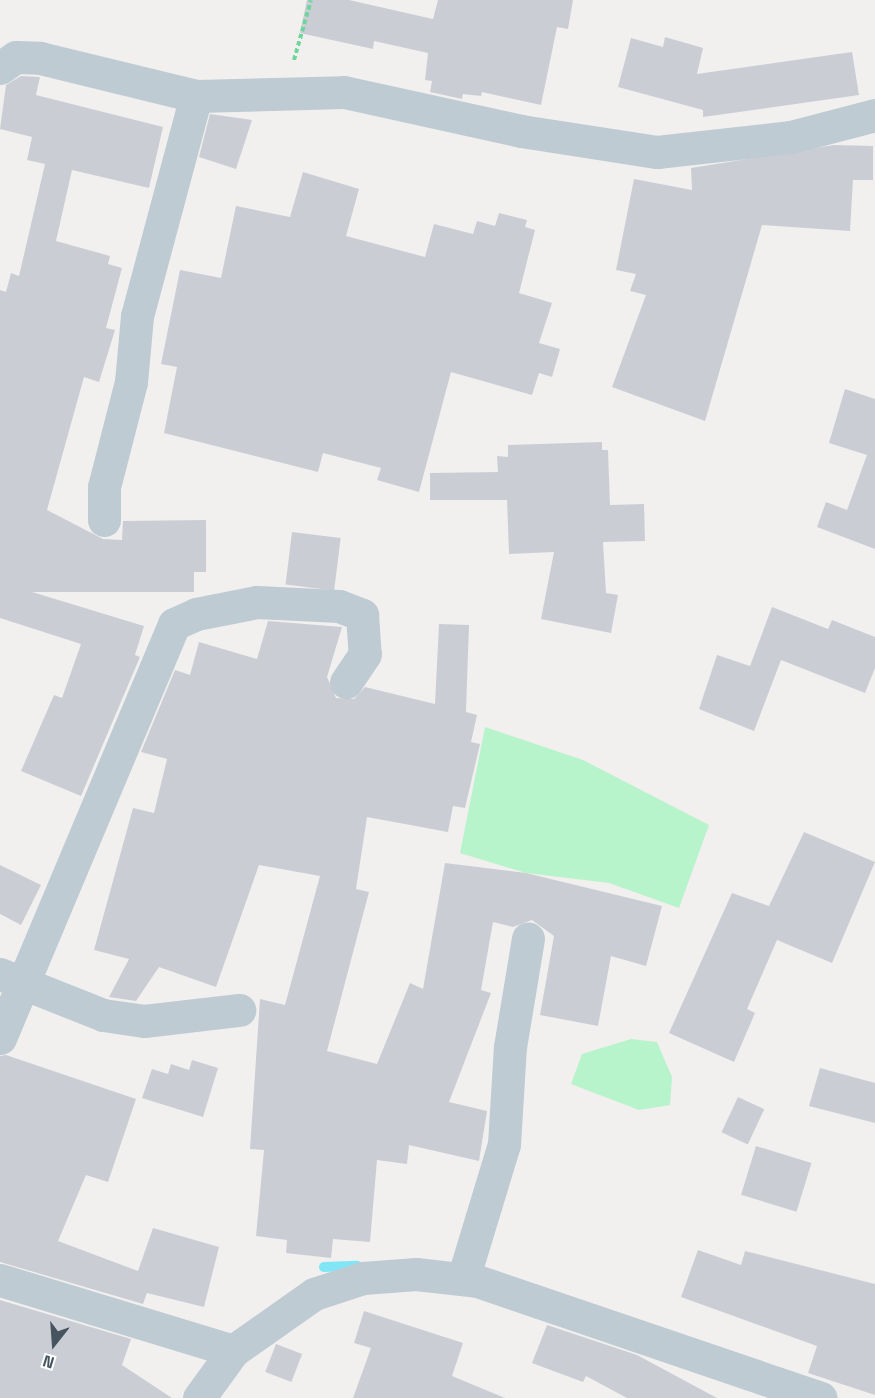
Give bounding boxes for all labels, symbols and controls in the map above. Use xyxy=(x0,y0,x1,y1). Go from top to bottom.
north arrow xyxy=(24,1314,84,1374)
text: N xyxy=(40,1350,57,1373)

